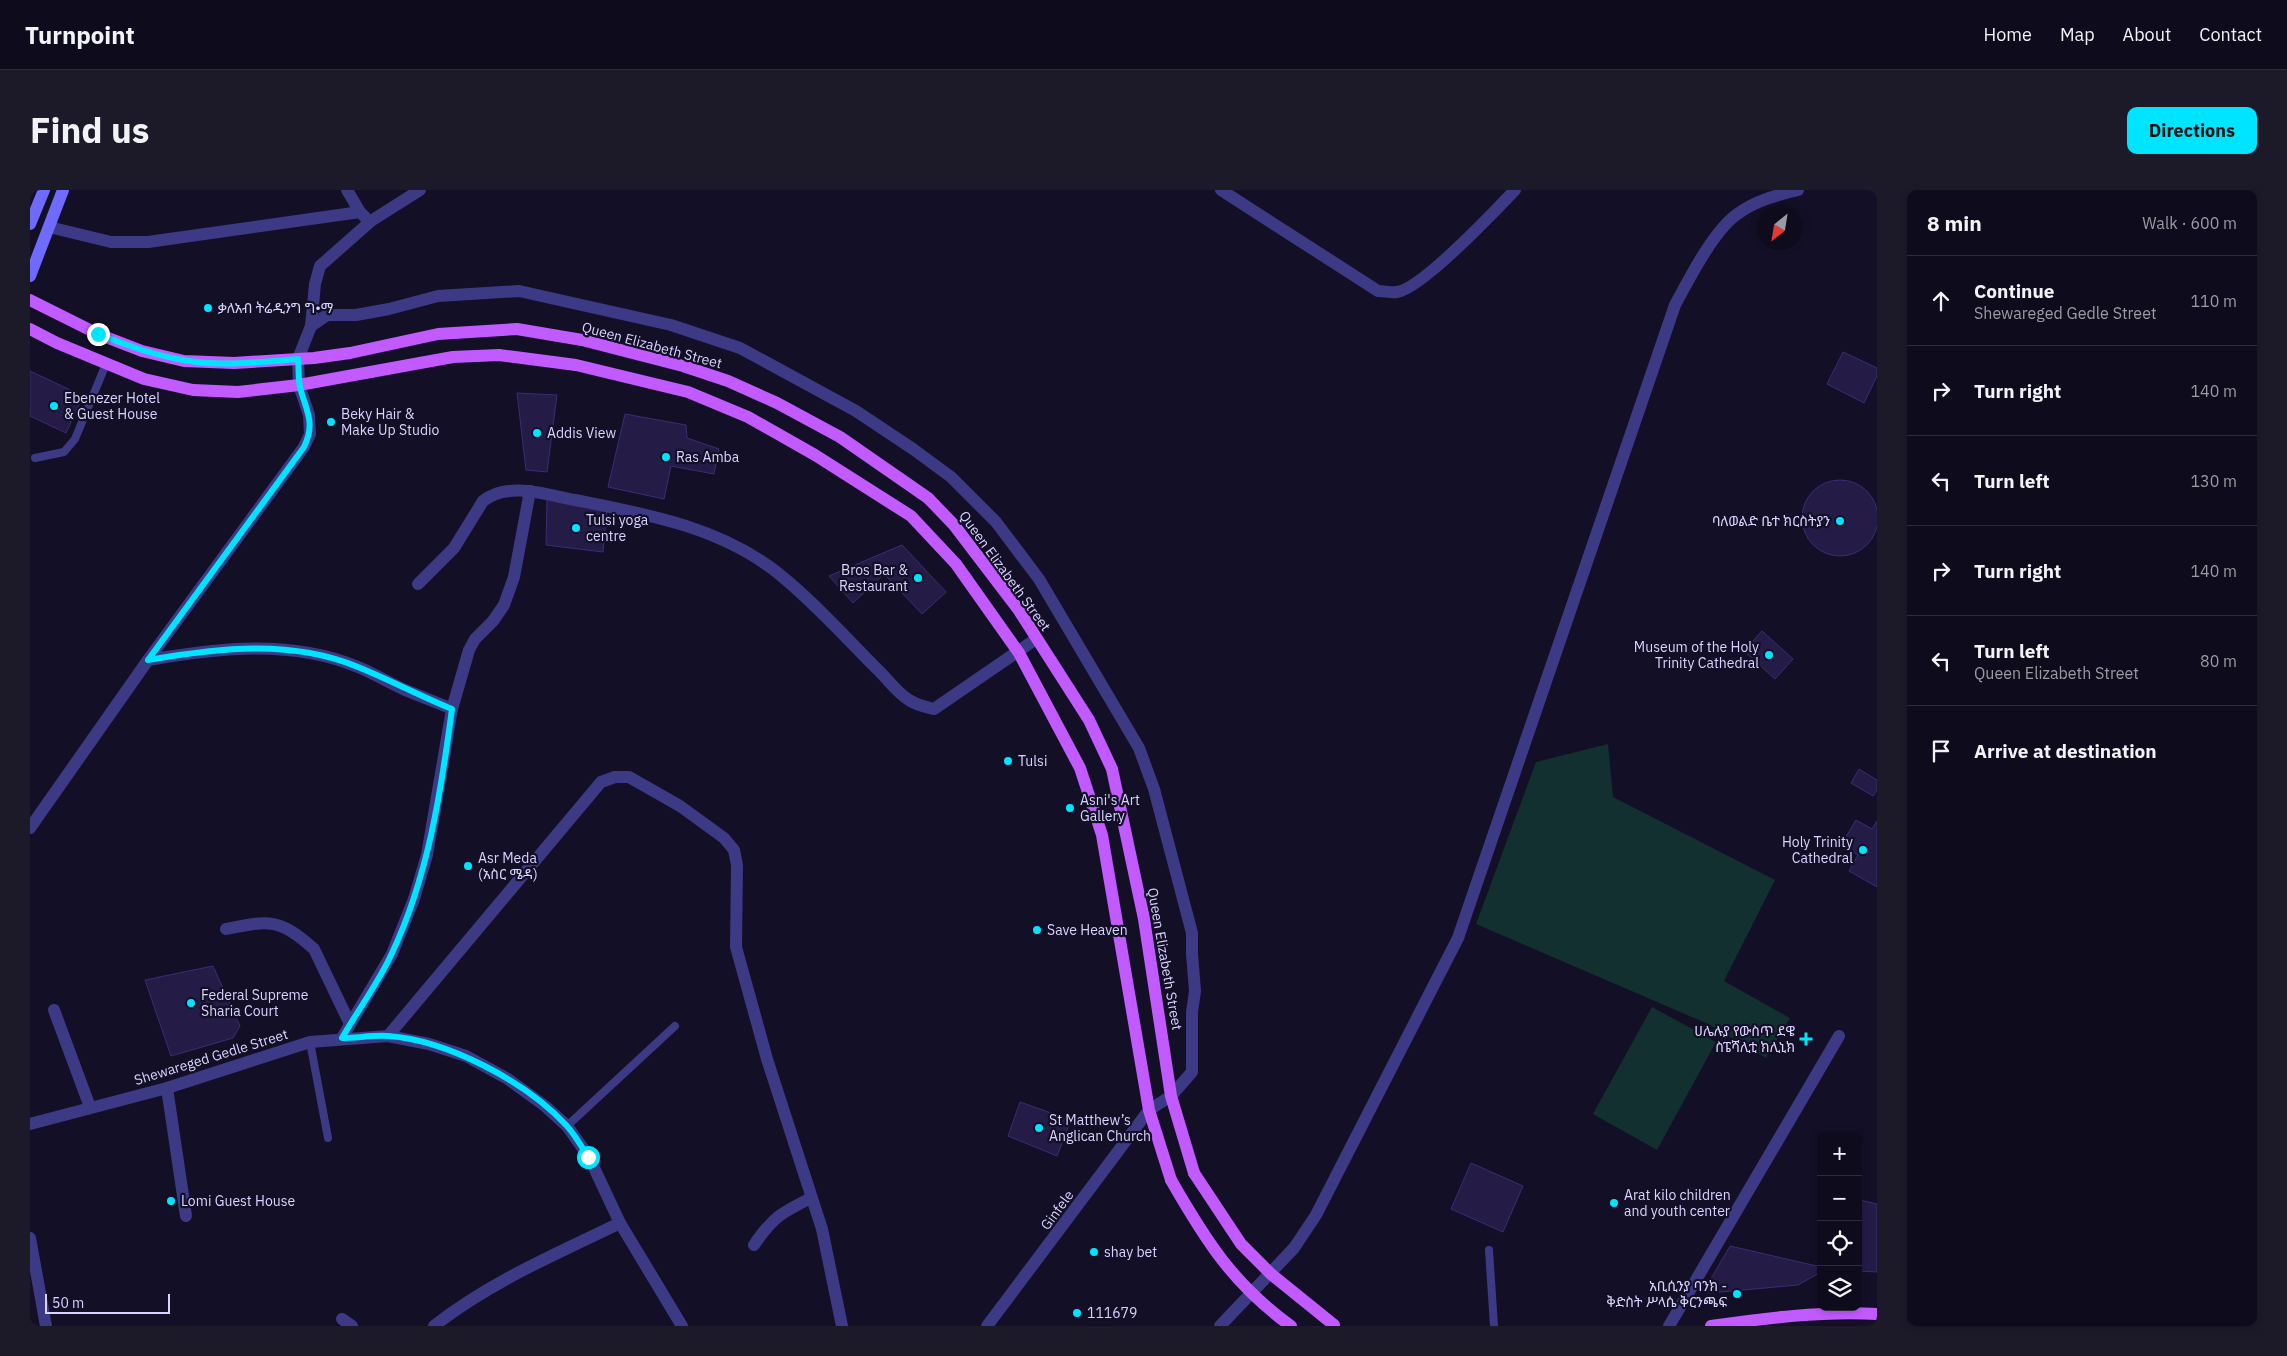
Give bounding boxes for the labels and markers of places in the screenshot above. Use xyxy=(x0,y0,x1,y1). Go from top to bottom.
place label: ቃለአብ ትሬዲንግ ግ•ማ xyxy=(218,299,333,317)
marker: ቃለአብ ትሬዲንግ ግ•ማ xyxy=(202,302,214,314)
place label: Ebenezer Hotel & Guest House xyxy=(64,389,160,423)
marker: Ebenezer Hotel & Guest House xyxy=(48,400,60,412)
place label: Beky Hair & Make Up Studio xyxy=(341,405,440,439)
marker: Beky Hair & Make Up Studio xyxy=(325,416,337,428)
place label: Addis View xyxy=(547,424,616,442)
marker: Addis View xyxy=(531,427,543,439)
place label: Ras Amba xyxy=(676,448,740,466)
marker: Ras Amba xyxy=(660,451,672,463)
place label: Tulsi yoga centre xyxy=(586,511,649,545)
place label: ባለወልድ ቤተ ክርስትያን xyxy=(1712,512,1830,530)
marker: ባለወልድ ቤተ ክርስትያን xyxy=(1834,515,1846,527)
marker: Tulsi yoga centre xyxy=(570,522,582,534)
place label: Bros Bar & Restaurant xyxy=(839,561,908,595)
marker: Bros Bar & Restaurant xyxy=(912,572,924,584)
place label: Museum of the Holy Trinity Cathedral xyxy=(1634,638,1759,672)
marker: Museum of the Holy Trinity Cathedral xyxy=(1763,649,1775,661)
place label: Tulsi xyxy=(1018,752,1047,770)
marker: Tulsi xyxy=(1002,755,1014,767)
place label: Asni's Art Gallery xyxy=(1080,791,1140,825)
marker: Asni's Art Gallery xyxy=(1064,802,1076,814)
place label: Holy Trinity Cathedral xyxy=(1782,833,1853,867)
marker: Holy Trinity Cathedral xyxy=(1857,844,1869,856)
place label: Asr Meda (አስር ሜዳ) xyxy=(478,849,538,883)
marker: Asr Meda (አስር ሜዳ) xyxy=(462,860,474,872)
place label: Save Heaven xyxy=(1047,921,1128,939)
marker: Save Heaven xyxy=(1031,924,1043,936)
place label: Federal Supreme Sharia Court xyxy=(201,986,309,1020)
marker: Federal Supreme Sharia Court xyxy=(185,997,197,1009)
place label: ሀሌሉያ የውስጥ ደዌ ስፔሻሊቲ ክሊኒክ xyxy=(1694,1022,1795,1056)
marker: ሀሌሉያ የውስጥ ደዌ ስፔሻሊቲ ክሊኒክ xyxy=(1799,1032,1813,1046)
place label: St Matthew’s Anglican Church xyxy=(1049,1111,1151,1145)
marker: St Matthew’s Anglican Church xyxy=(1033,1122,1045,1134)
place label: Arat kilo children and youth center xyxy=(1624,1186,1731,1220)
place label: Lomi Guest House xyxy=(181,1192,296,1210)
marker: Lomi Guest House xyxy=(165,1195,177,1207)
marker: Arat kilo children and youth center xyxy=(1608,1197,1620,1209)
place label: shay bet xyxy=(1104,1243,1157,1261)
marker: shay bet xyxy=(1088,1246,1100,1258)
place label: አቢሲንያ ባንክ - ቅድስት ሥላሴ ቅርንጫፍ xyxy=(1607,1277,1727,1311)
marker: አቢሲንያ ባንክ - ቅድስት ሥላሴ ቅርንጫፍ xyxy=(1731,1288,1743,1300)
place label: 111679 xyxy=(1087,1304,1137,1322)
marker: 111679 xyxy=(1071,1307,1083,1319)

